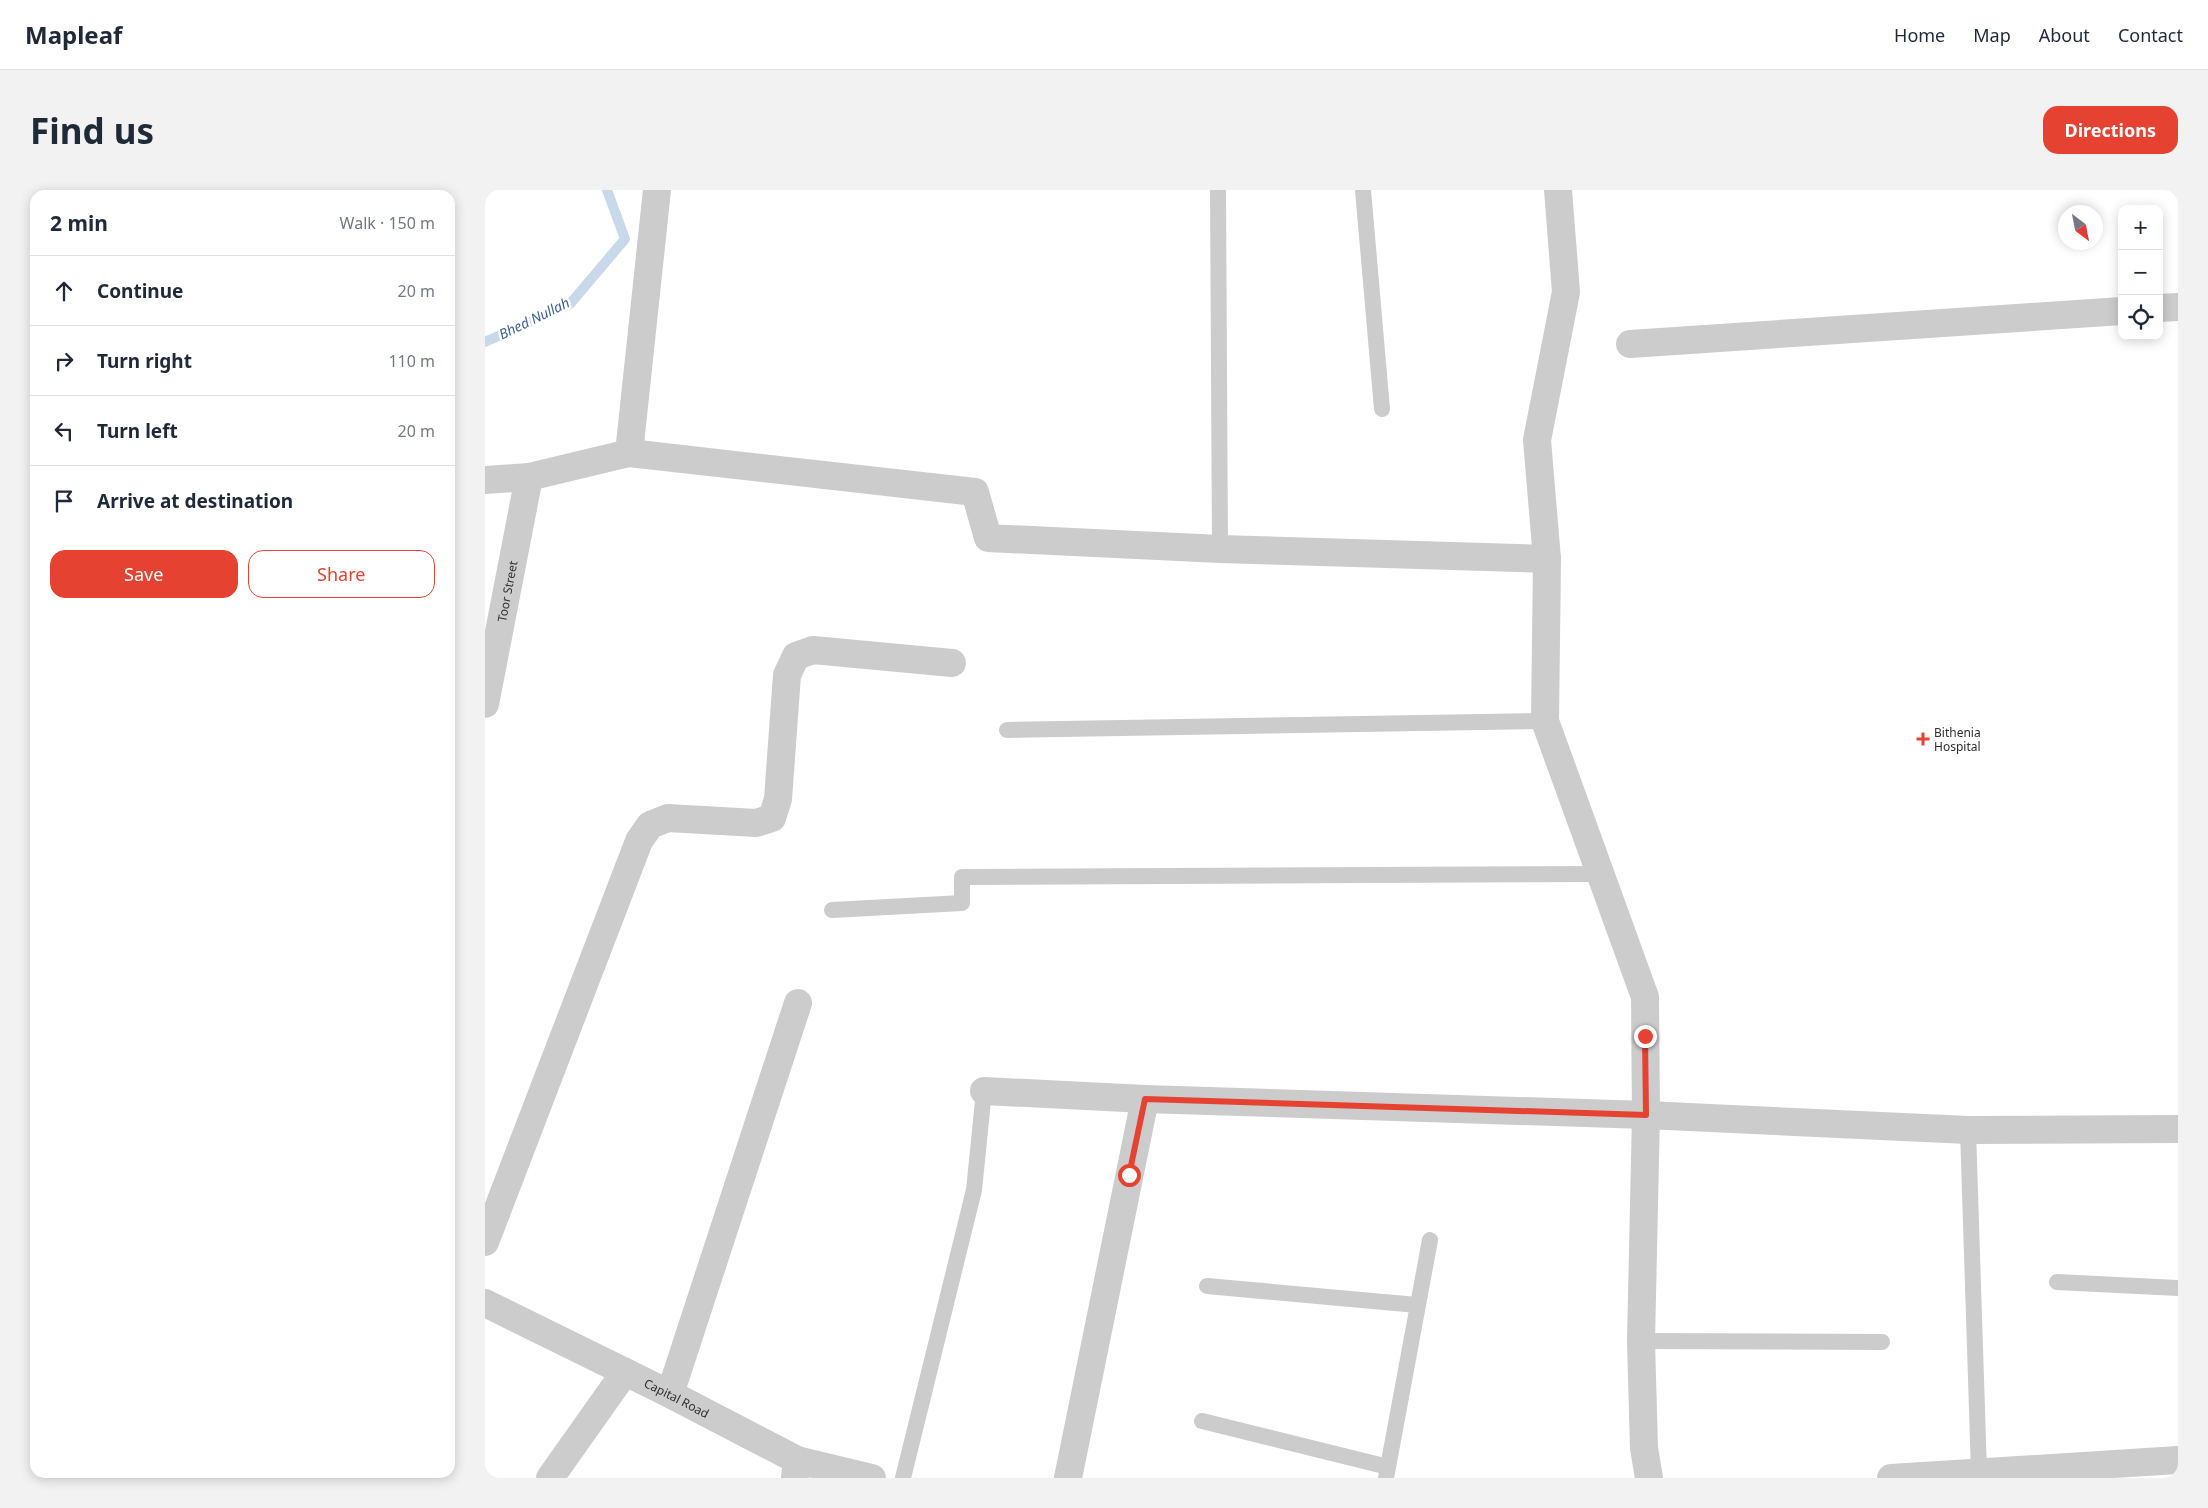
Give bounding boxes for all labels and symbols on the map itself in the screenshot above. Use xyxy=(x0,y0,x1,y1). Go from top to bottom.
north arrow xyxy=(2058,205,2103,250)
water label: Bhed Nullah xyxy=(495,293,573,343)
street label: Toor Street xyxy=(493,558,521,623)
place label: Bithenia Hospital xyxy=(1934,724,1981,755)
marker: Bithenia Hospital xyxy=(1916,732,1930,746)
route end xyxy=(1634,1025,1657,1048)
route start xyxy=(1118,1164,1141,1187)
street label: Capital Road xyxy=(641,1374,712,1422)

